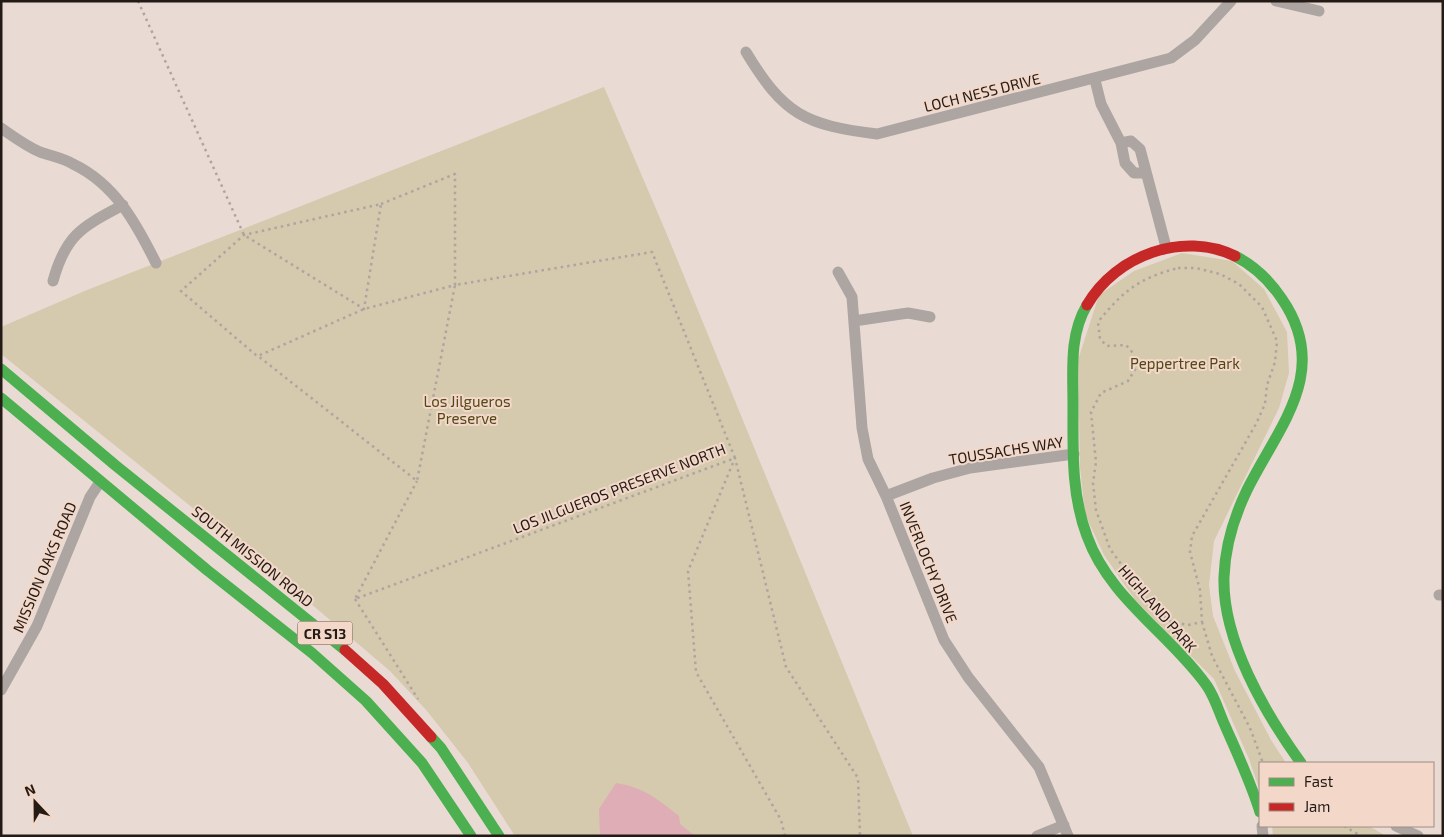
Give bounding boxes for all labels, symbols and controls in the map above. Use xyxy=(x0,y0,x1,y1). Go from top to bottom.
street label: LOCH NESS DRIVE xyxy=(922,69,1042,115)
park label: Peppertree Park xyxy=(1130,354,1240,372)
park label: Los Jilgueros Preserve xyxy=(423,392,511,427)
street label: TOUSSACHS WAY xyxy=(947,432,1065,468)
street label: LOS JILGUEROS PRESERVE NORTH xyxy=(510,439,728,537)
street label: MISSION OAKS ROAD xyxy=(8,499,80,635)
street label: INVERLOCHY DRIVE xyxy=(896,499,962,625)
street label: SOUTH MISSION ROAD xyxy=(189,502,317,610)
street label: HIGHLAND PARK xyxy=(1115,561,1201,656)
road number: CR S13 xyxy=(298,622,352,644)
legend xyxy=(1259,762,1434,827)
text: Fast xyxy=(1304,772,1334,790)
north arrow xyxy=(10,777,60,827)
text: N xyxy=(22,780,38,799)
text: Jam xyxy=(1304,797,1330,815)

